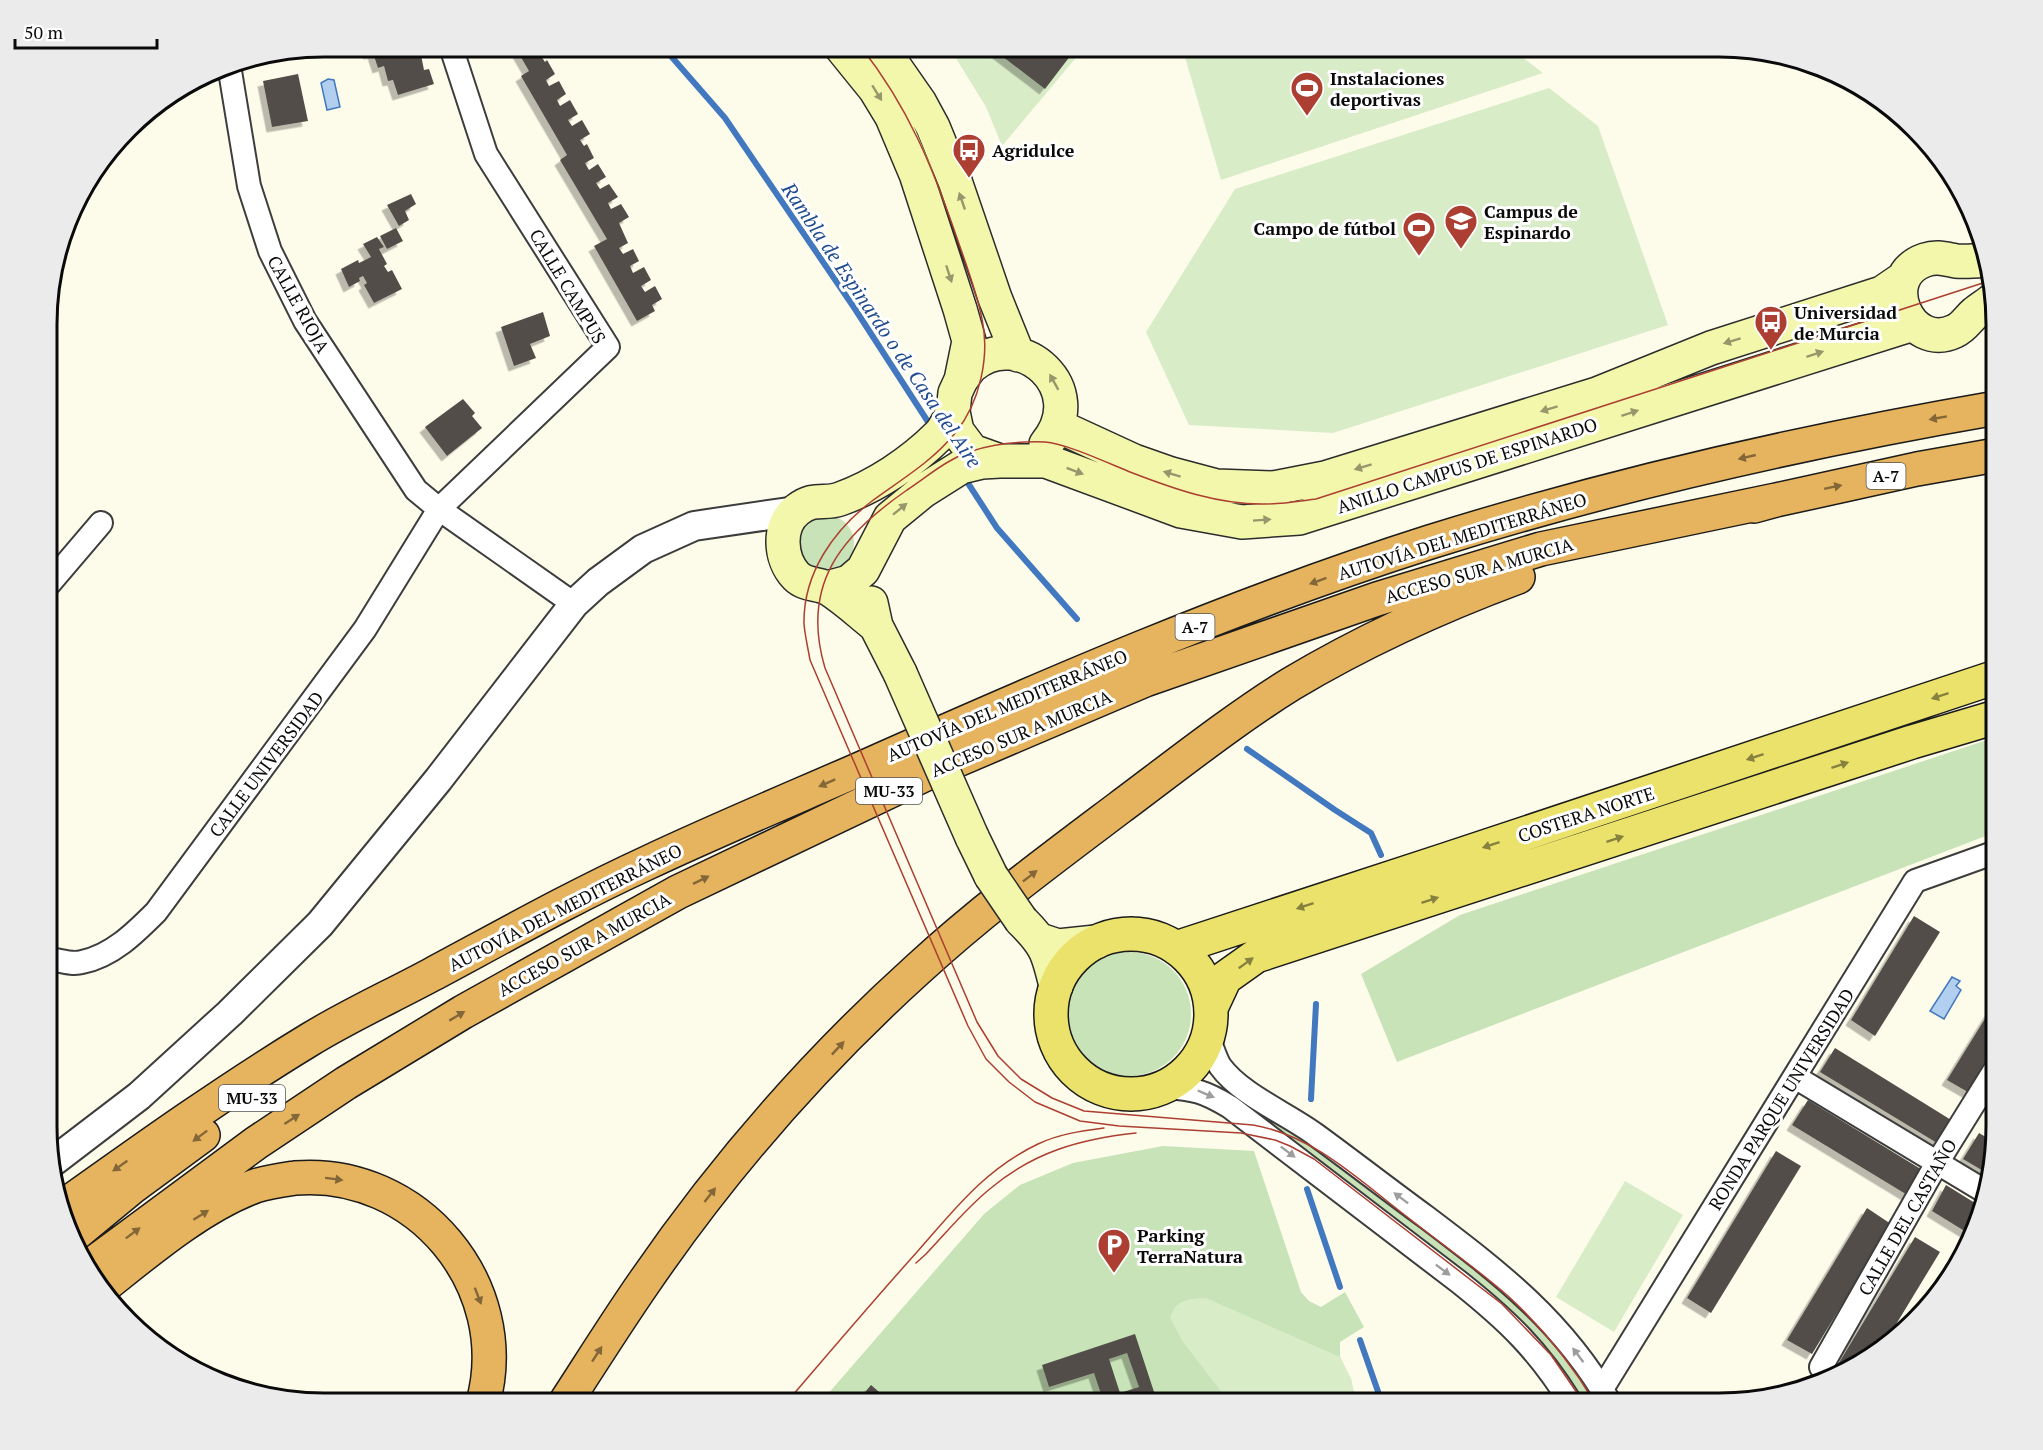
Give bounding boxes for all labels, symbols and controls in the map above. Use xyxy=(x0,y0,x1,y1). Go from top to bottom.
scale bar xyxy=(15,12,158,50)
text: 50 m xyxy=(24,20,64,44)
place label: Instalaciones deportivas xyxy=(1330,66,1444,111)
sports icon: Instalaciones deportivas xyxy=(1289,70,1325,117)
one-way arrow xyxy=(872,85,883,101)
bus stop icon: Agridulce xyxy=(951,132,987,179)
place label: Agridulce xyxy=(992,138,1075,162)
water label: Rambla de Espinardo o de Casa del Aire xyxy=(776,176,988,473)
one-way arrow xyxy=(957,192,966,210)
place label: Campus de Espinardo xyxy=(1484,199,1578,244)
school or university icon: Campus de Espinardo xyxy=(1443,203,1479,250)
sports icon: Campo de fútbol xyxy=(1401,210,1437,257)
place label: Campo de fútbol xyxy=(1253,216,1396,240)
street label: CALLE CAMPUS xyxy=(524,224,612,348)
street label: CALLE RIOJA xyxy=(262,251,336,357)
one-way arrow xyxy=(944,265,954,283)
place label: Universidad de Murcia xyxy=(1794,300,1897,345)
bus stop icon: Universidad de Murcia xyxy=(1753,304,1789,351)
one-way arrow xyxy=(1723,337,1741,346)
one-way arrow xyxy=(1806,349,1824,358)
one-way arrow xyxy=(1049,373,1059,390)
one-way arrow xyxy=(1540,405,1558,414)
one-way arrow xyxy=(1621,408,1639,418)
street label: ANILLO CAMPUS DE ESPINARDO xyxy=(1334,411,1600,519)
one-way arrow xyxy=(1929,414,1948,423)
one-way arrow xyxy=(1738,453,1756,463)
one-way arrow xyxy=(1354,462,1372,472)
road number: A-7 xyxy=(1866,463,1906,489)
one-way arrow xyxy=(1066,467,1084,476)
one-way arrow xyxy=(1163,469,1181,478)
one-way arrow xyxy=(1824,482,1842,492)
street label: AUTOVÍA DEL MEDITERRÁNEO xyxy=(1335,487,1589,585)
one-way arrow xyxy=(892,503,908,516)
one-way arrow xyxy=(1252,516,1271,525)
street label: ACCESO SUR A MURCIA xyxy=(1382,531,1576,608)
one-way arrow xyxy=(1309,577,1327,587)
road number: A-7 xyxy=(1176,614,1214,640)
street label: AUTOVÍA DEL MEDITERRÁNEO xyxy=(883,643,1131,767)
street label: ACCESO SUR A MURCIA xyxy=(927,684,1116,782)
street label: CALLE UNIVERSIDAD xyxy=(203,686,329,842)
one-way arrow xyxy=(1931,691,1949,701)
one-way arrow xyxy=(1746,753,1764,762)
one-way arrow xyxy=(1831,760,1849,770)
one-way arrow xyxy=(818,778,836,788)
road number: MU-33 xyxy=(856,778,922,804)
street label: COSTERA NORTE xyxy=(1515,781,1657,847)
one-way arrow xyxy=(1606,834,1624,844)
street label: AUTOVÍA DEL MEDITERRÁNEO xyxy=(444,837,686,977)
one-way arrow xyxy=(1482,841,1500,851)
one-way arrow xyxy=(1022,870,1038,883)
one-way arrow xyxy=(692,876,710,886)
street label: ACCESO SUR A MURCIA xyxy=(493,886,675,1002)
one-way arrow xyxy=(1421,895,1439,904)
one-way arrow xyxy=(1296,902,1314,911)
one-way arrow xyxy=(1238,958,1254,969)
street label: RONDA PARQUE UNIVERSIDAD xyxy=(1703,984,1859,1214)
one-way arrow xyxy=(449,1010,465,1021)
one-way arrow xyxy=(831,1041,844,1056)
road number: MU-33 xyxy=(219,1085,285,1111)
one-way arrow xyxy=(1197,1090,1215,1099)
one-way arrow xyxy=(284,1114,300,1125)
one-way arrow xyxy=(193,1130,208,1142)
street label: CALLE DEL CASTAÑO xyxy=(1852,1134,1962,1300)
one-way arrow xyxy=(1280,1145,1296,1158)
one-way arrow xyxy=(112,1160,128,1171)
one-way arrow xyxy=(325,1175,344,1184)
one-way arrow xyxy=(703,1187,716,1203)
one-way arrow xyxy=(1393,1193,1408,1205)
one-way arrow xyxy=(193,1209,209,1220)
place label: Parking TerraNatura xyxy=(1137,1223,1243,1268)
one-way arrow xyxy=(126,1227,141,1239)
parking icon: Parking TerraNatura xyxy=(1096,1227,1132,1274)
one-way arrow xyxy=(1435,1264,1451,1276)
one-way arrow xyxy=(473,1288,483,1306)
one-way arrow xyxy=(591,1346,602,1362)
one-way arrow xyxy=(1572,1347,1584,1362)

